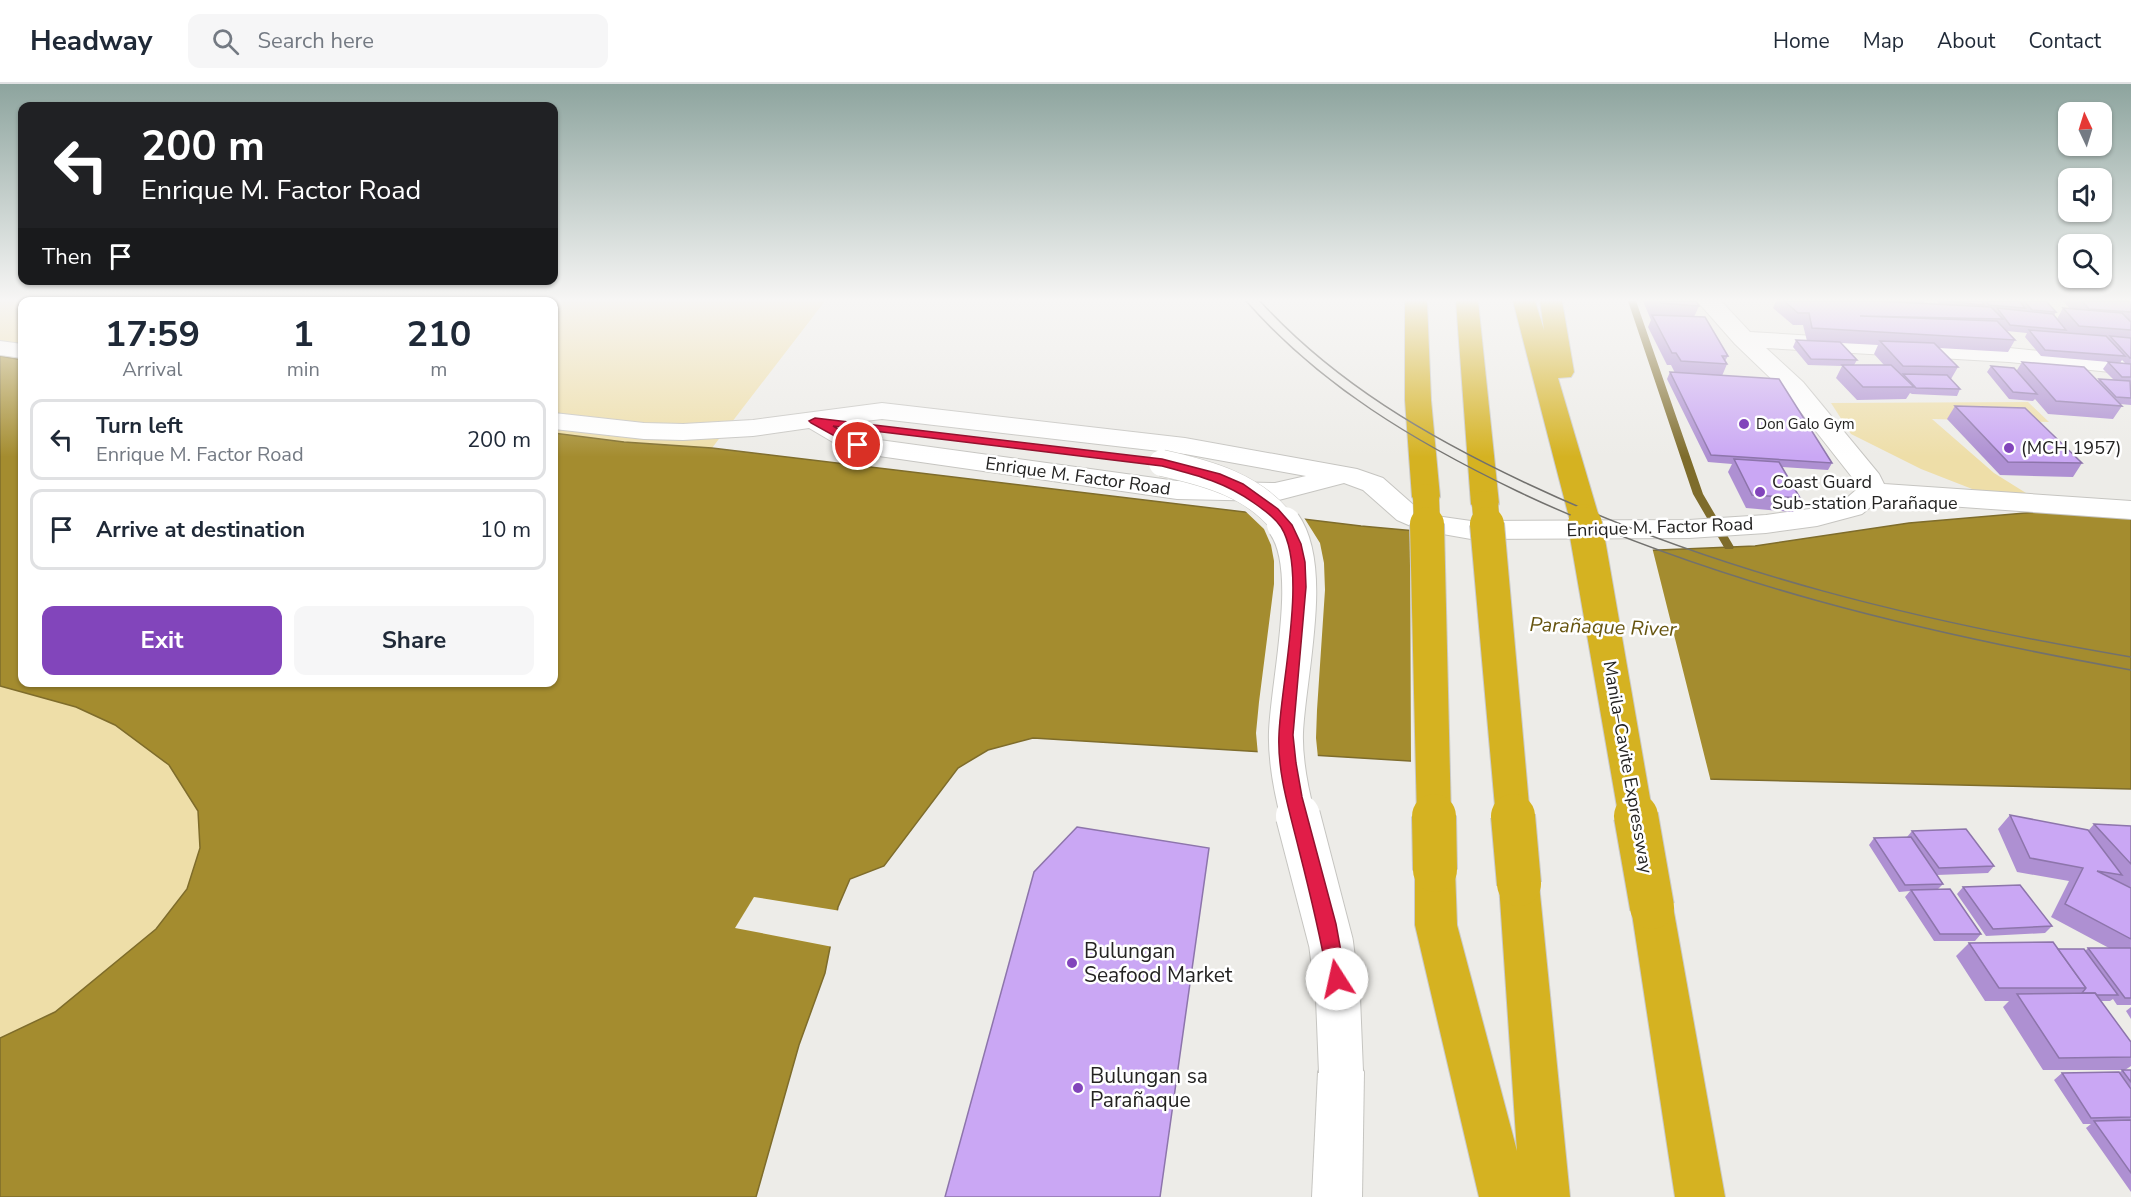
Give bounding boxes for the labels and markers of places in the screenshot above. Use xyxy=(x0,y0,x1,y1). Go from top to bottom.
place label: Don Galo Gym xyxy=(1756,414,1855,434)
marker: Don Galo Gym xyxy=(1737,417,1751,431)
pin xyxy=(832,419,883,470)
place label: (MCH 1957) xyxy=(2021,436,2121,460)
marker: (MCH 1957) xyxy=(2002,441,2016,455)
place label: Coast Guard Sub-station Parañaque xyxy=(1772,470,1958,515)
marker: Coast Guard Sub-station Parañaque xyxy=(1753,485,1767,499)
place label: Bulungan Seafood Market xyxy=(1084,937,1233,989)
marker: Bulungan Seafood Market xyxy=(1065,956,1079,970)
place label: Bulungan sa Parañaque xyxy=(1090,1062,1208,1114)
marker: Bulungan sa Parañaque xyxy=(1071,1081,1085,1095)

